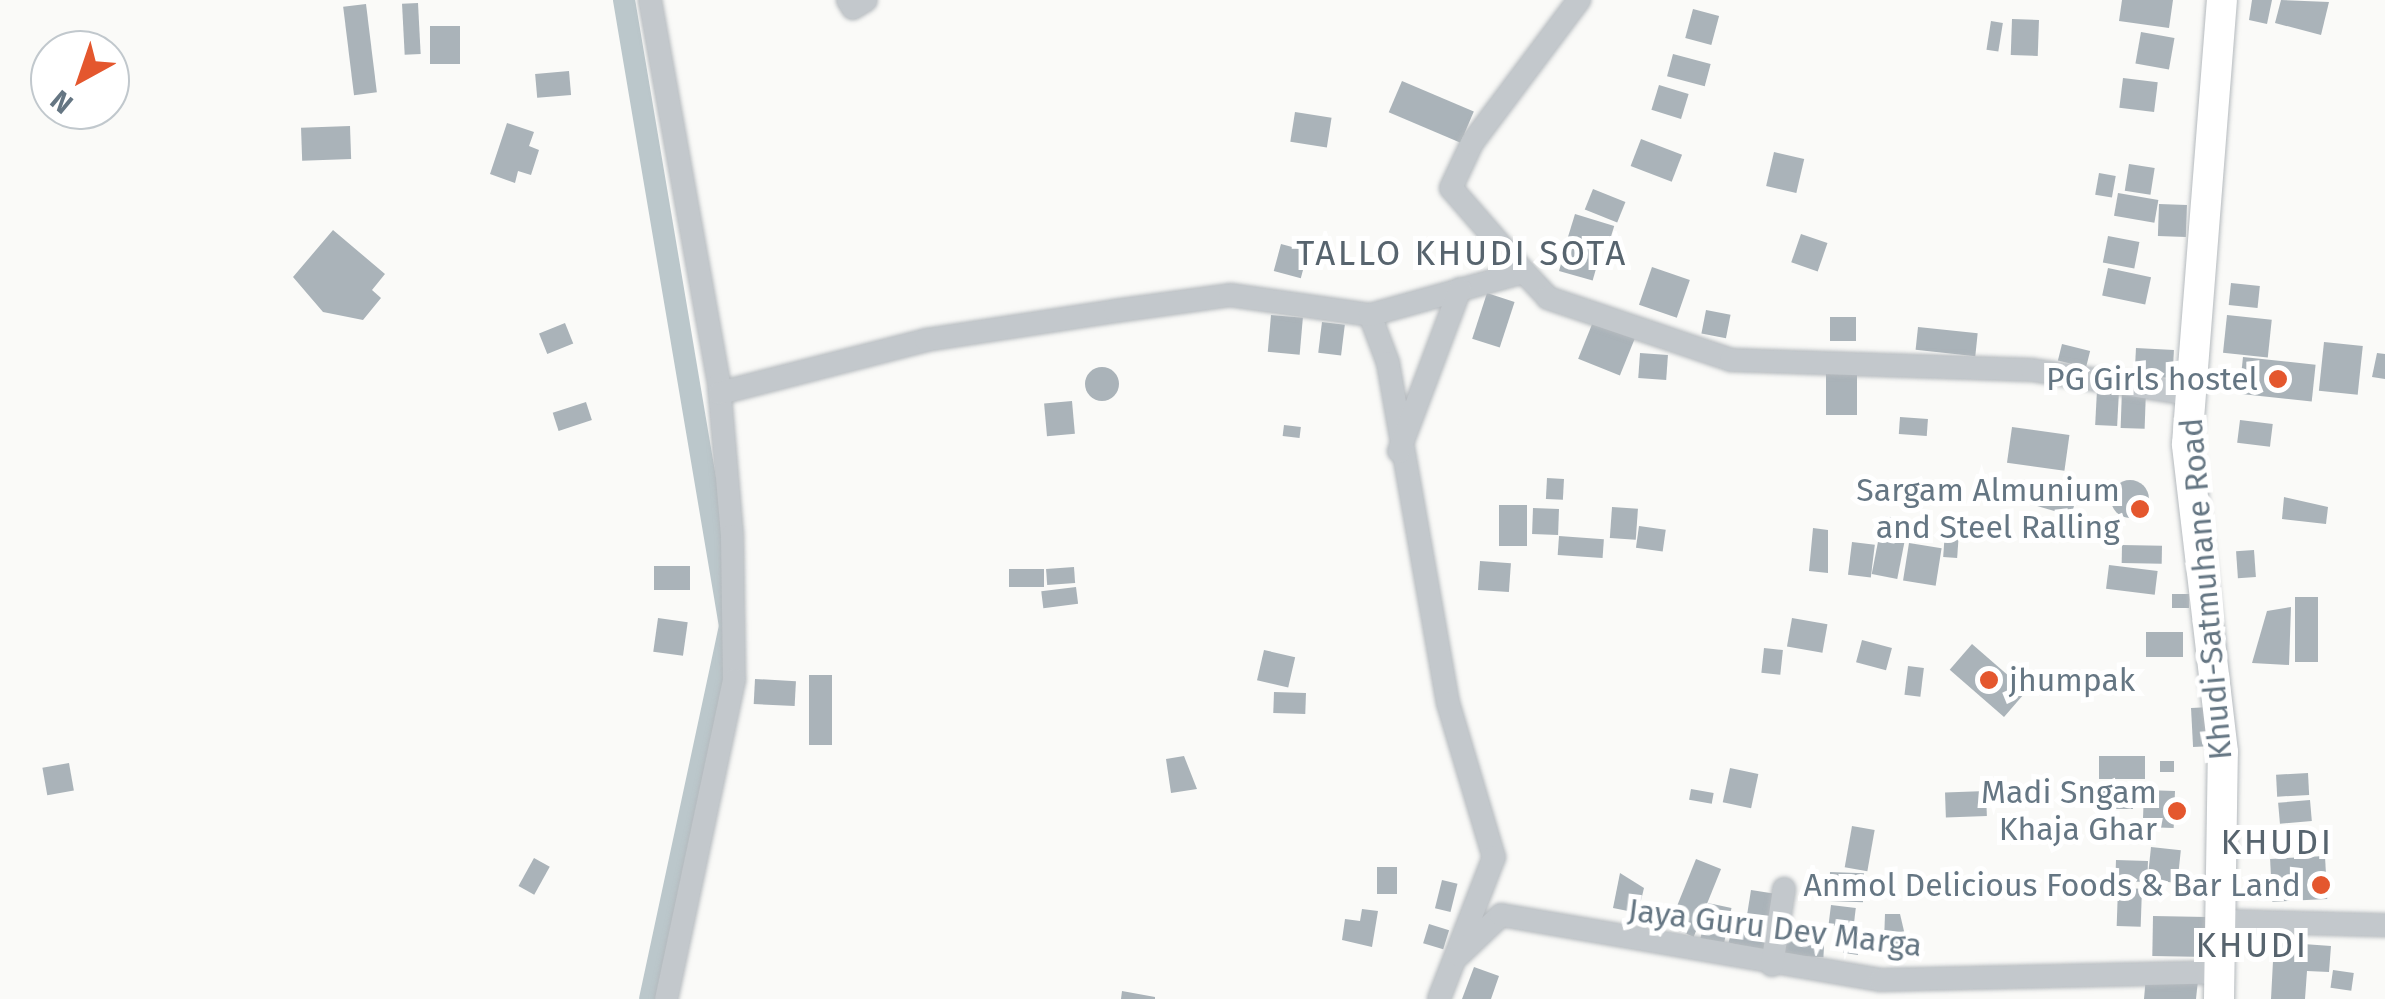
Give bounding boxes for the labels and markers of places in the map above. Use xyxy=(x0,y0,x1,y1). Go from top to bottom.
place label: PG Girls hostel xyxy=(2046,360,2258,398)
marker: PG Girls hostel xyxy=(2267,368,2289,390)
place label: Sargam Almunium and Steel Ralling xyxy=(1856,472,2120,547)
marker: Sargam Almunium and Steel Ralling xyxy=(2129,498,2151,520)
place label: jhumpak xyxy=(2009,661,2135,699)
marker: jhumpak xyxy=(1978,669,2000,691)
place label: Madi Sngam Khaja Ghar xyxy=(1981,774,2157,849)
marker: Madi Sngam Khaja Ghar xyxy=(2166,800,2188,822)
place label: Anmol Delicious Foods & Bar Land xyxy=(1803,866,2301,904)
marker: Anmol Delicious Foods & Bar Land xyxy=(2310,874,2332,896)

